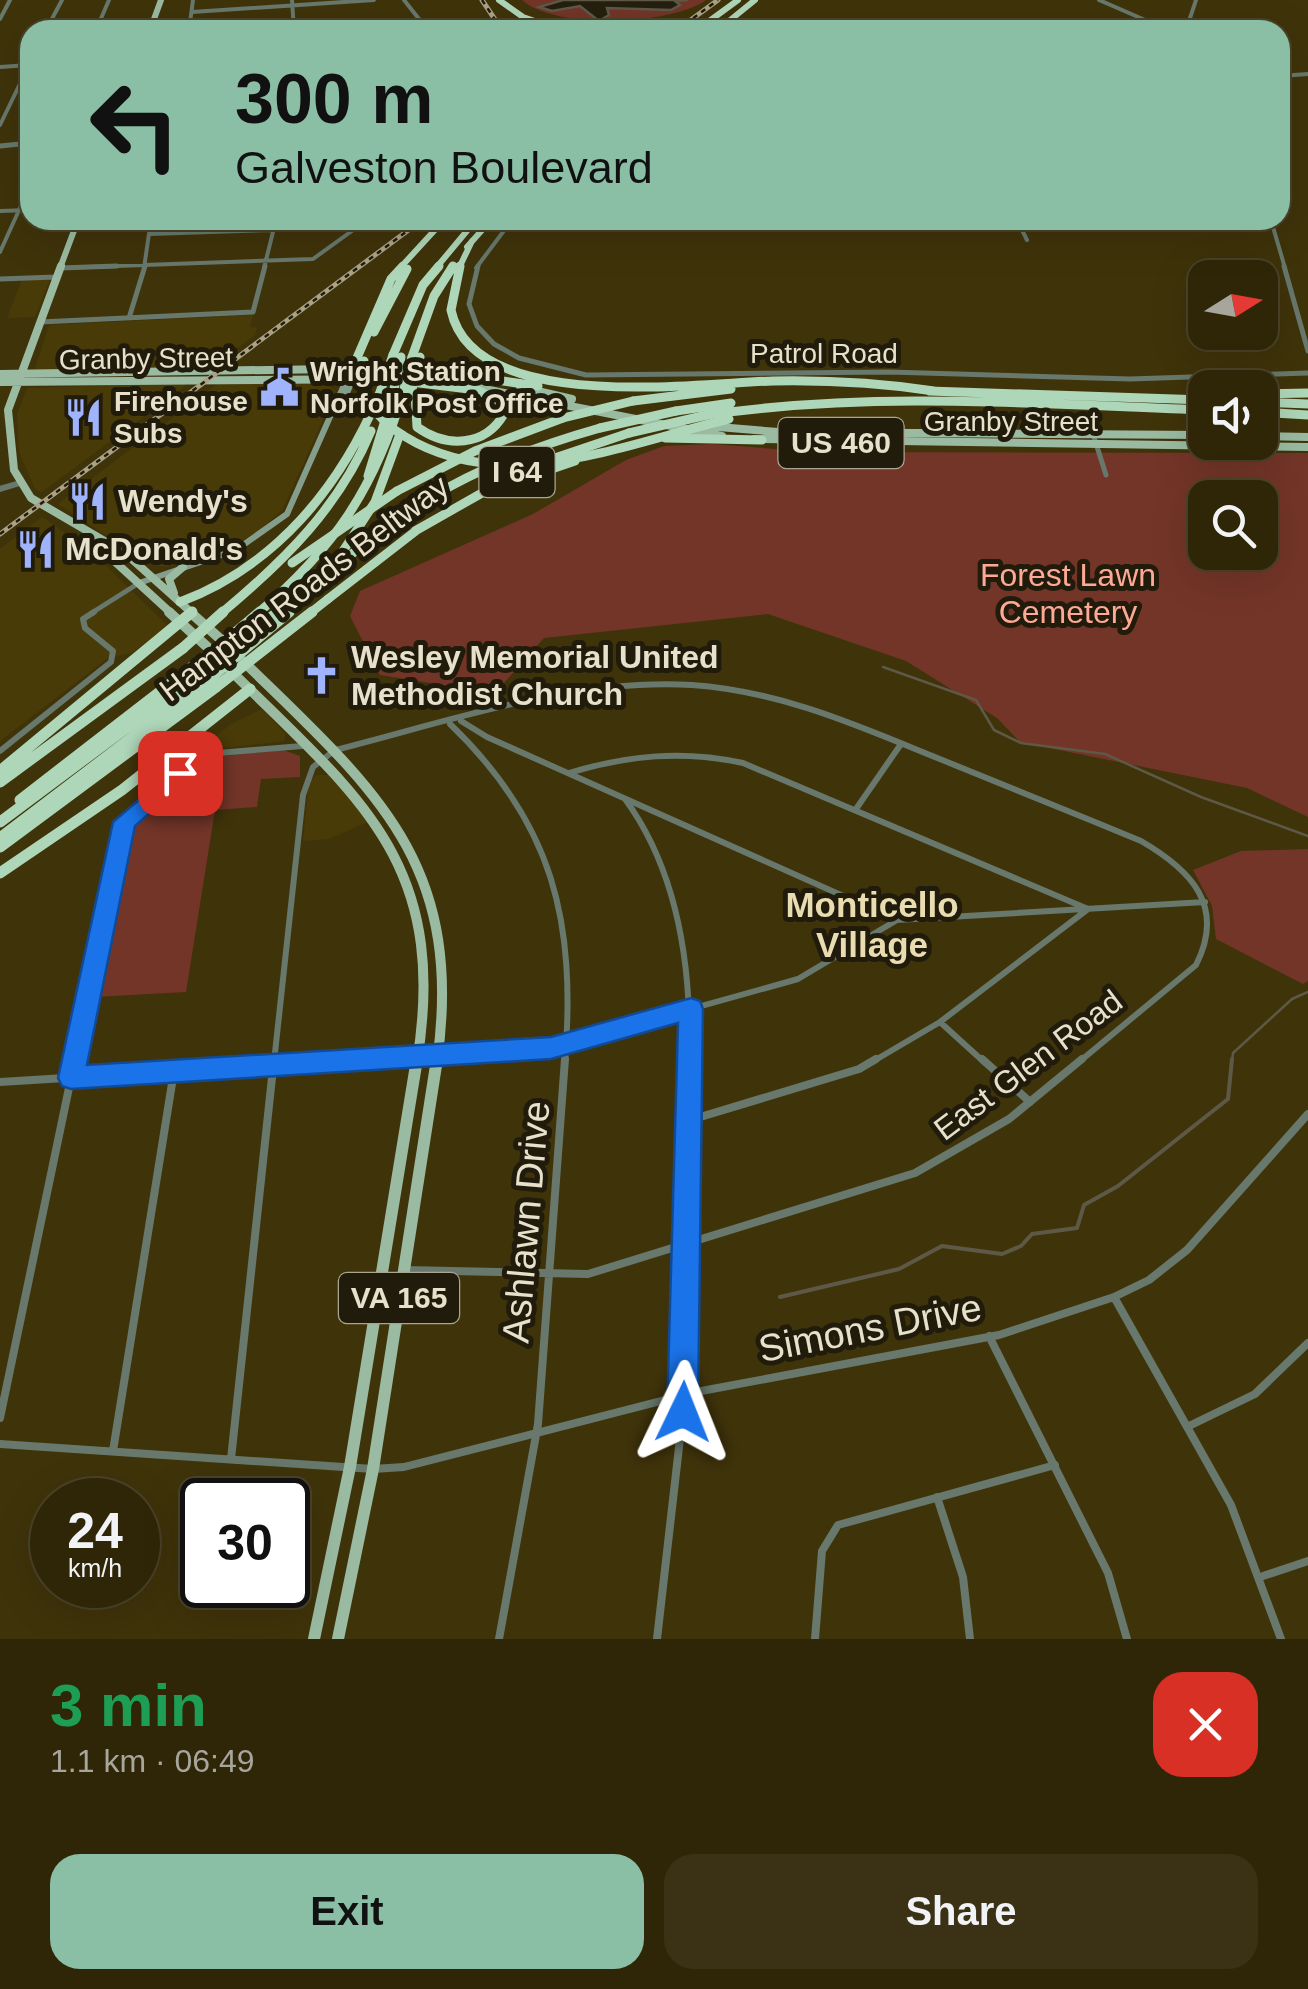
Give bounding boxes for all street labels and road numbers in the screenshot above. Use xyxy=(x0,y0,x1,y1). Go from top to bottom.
street label: Patrol Road xyxy=(750,338,898,369)
street label: Granby Street xyxy=(59,341,234,376)
street label: Granby Street xyxy=(924,406,1098,437)
road number: US 460 xyxy=(778,418,904,468)
road number: I 64 xyxy=(480,447,554,497)
street label: Hampton Roads Beltway xyxy=(153,468,455,708)
street label: East Glen Road xyxy=(927,983,1129,1147)
street label: Ashlawn Drive xyxy=(494,1099,558,1345)
road number: VA 165 xyxy=(339,1273,459,1323)
street label: Simons Drive xyxy=(755,1286,985,1370)

